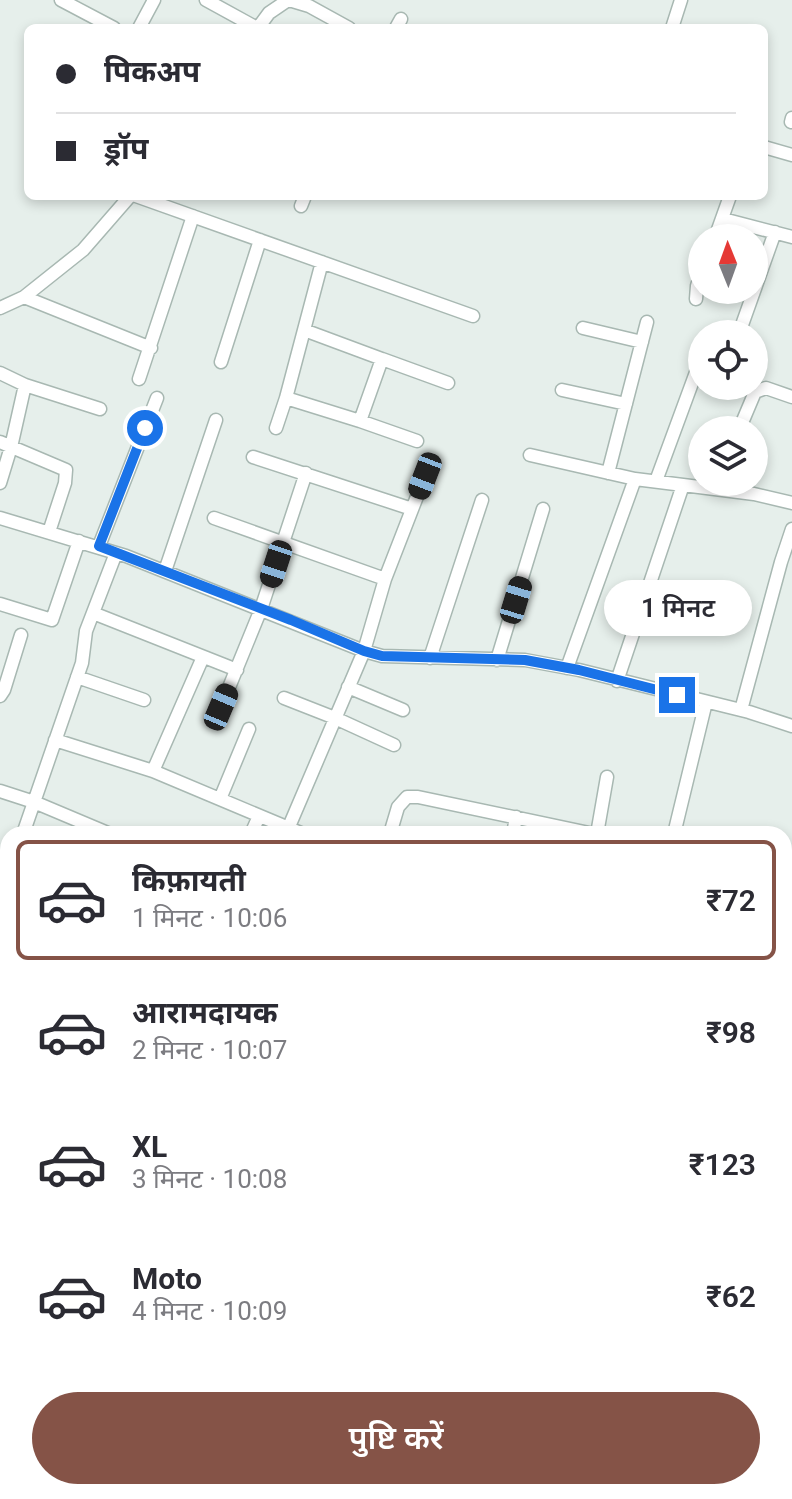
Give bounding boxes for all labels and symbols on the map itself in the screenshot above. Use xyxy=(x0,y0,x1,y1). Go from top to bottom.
north arrow xyxy=(688,224,768,304)
route start xyxy=(127,410,163,446)
car xyxy=(405,449,445,503)
car xyxy=(257,537,295,591)
car xyxy=(498,574,534,626)
callout: 1 मिनट xyxy=(603,579,751,635)
route end xyxy=(659,677,695,713)
car xyxy=(201,680,241,734)

